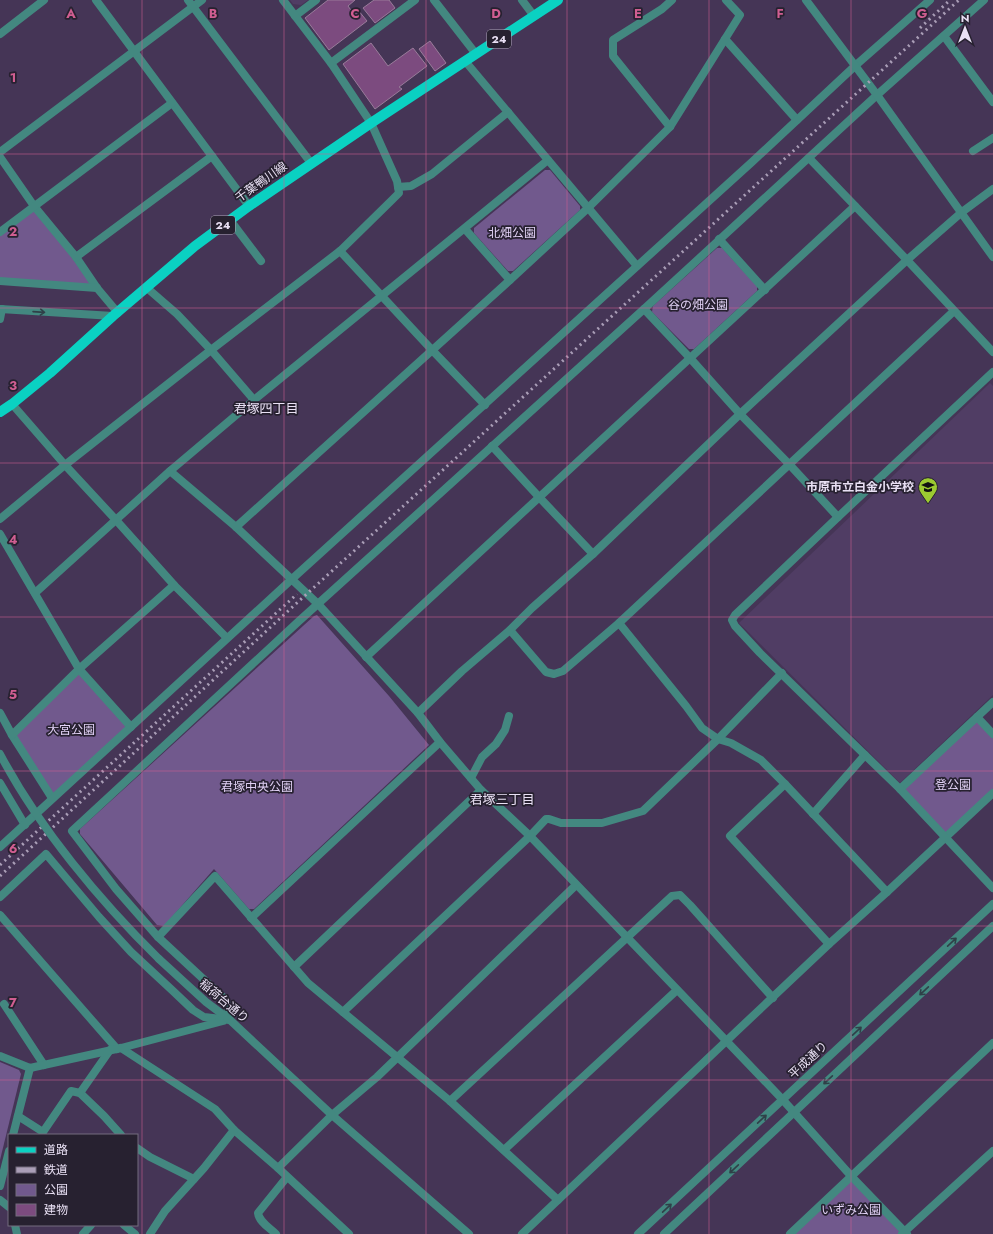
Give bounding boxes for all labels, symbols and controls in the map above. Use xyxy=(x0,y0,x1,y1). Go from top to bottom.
text: A xyxy=(65,4,76,23)
text: B xyxy=(209,4,218,23)
text: C xyxy=(350,4,360,23)
text: D xyxy=(491,4,501,23)
text: E xyxy=(634,4,642,23)
text: F xyxy=(776,4,784,23)
text: G xyxy=(917,4,928,23)
north arrow xyxy=(945,8,985,48)
text: N xyxy=(961,10,969,26)
road number: 24 xyxy=(487,30,511,48)
text: 1 xyxy=(10,68,16,87)
street label: 千葉鴨川線 xyxy=(231,157,291,207)
road number: 24 xyxy=(211,216,235,234)
text: 2 xyxy=(9,222,17,241)
park label: 北畑公園 xyxy=(488,224,536,242)
park label: 谷の畑公園 xyxy=(668,296,728,314)
one-way arrow xyxy=(32,308,45,315)
text: 3 xyxy=(9,376,17,395)
district label: 君塚四丁目 xyxy=(233,399,299,418)
school or university icon: 市原市立白金小学校 xyxy=(917,476,939,504)
place label: 市原市立白金小学校 xyxy=(806,478,914,496)
text: 4 xyxy=(8,530,18,549)
text: 5 xyxy=(9,685,17,704)
park label: 大宮公園 xyxy=(47,721,95,739)
park label: 登公園 xyxy=(935,776,971,794)
park label: 君塚中央公園 xyxy=(221,778,293,796)
district label: 君塚三丁目 xyxy=(469,790,535,809)
text: 6 xyxy=(9,839,18,858)
one-way arrow xyxy=(947,937,957,947)
street label: 稲荷台通り xyxy=(195,975,253,1027)
one-way arrow xyxy=(919,986,929,995)
text: 7 xyxy=(9,993,17,1012)
one-way arrow xyxy=(852,1026,862,1035)
street label: 平成通り xyxy=(784,1037,832,1083)
one-way arrow xyxy=(824,1075,834,1084)
one-way arrow xyxy=(757,1114,767,1124)
legend xyxy=(8,1134,138,1226)
text: 道路 xyxy=(44,1141,68,1159)
text: 鉄道 xyxy=(44,1161,68,1179)
one-way arrow xyxy=(729,1164,739,1173)
text: 公園 xyxy=(44,1181,68,1199)
text: 建物 xyxy=(44,1201,68,1219)
park label: いずみ公園 xyxy=(821,1201,881,1219)
one-way arrow xyxy=(661,1203,672,1212)

